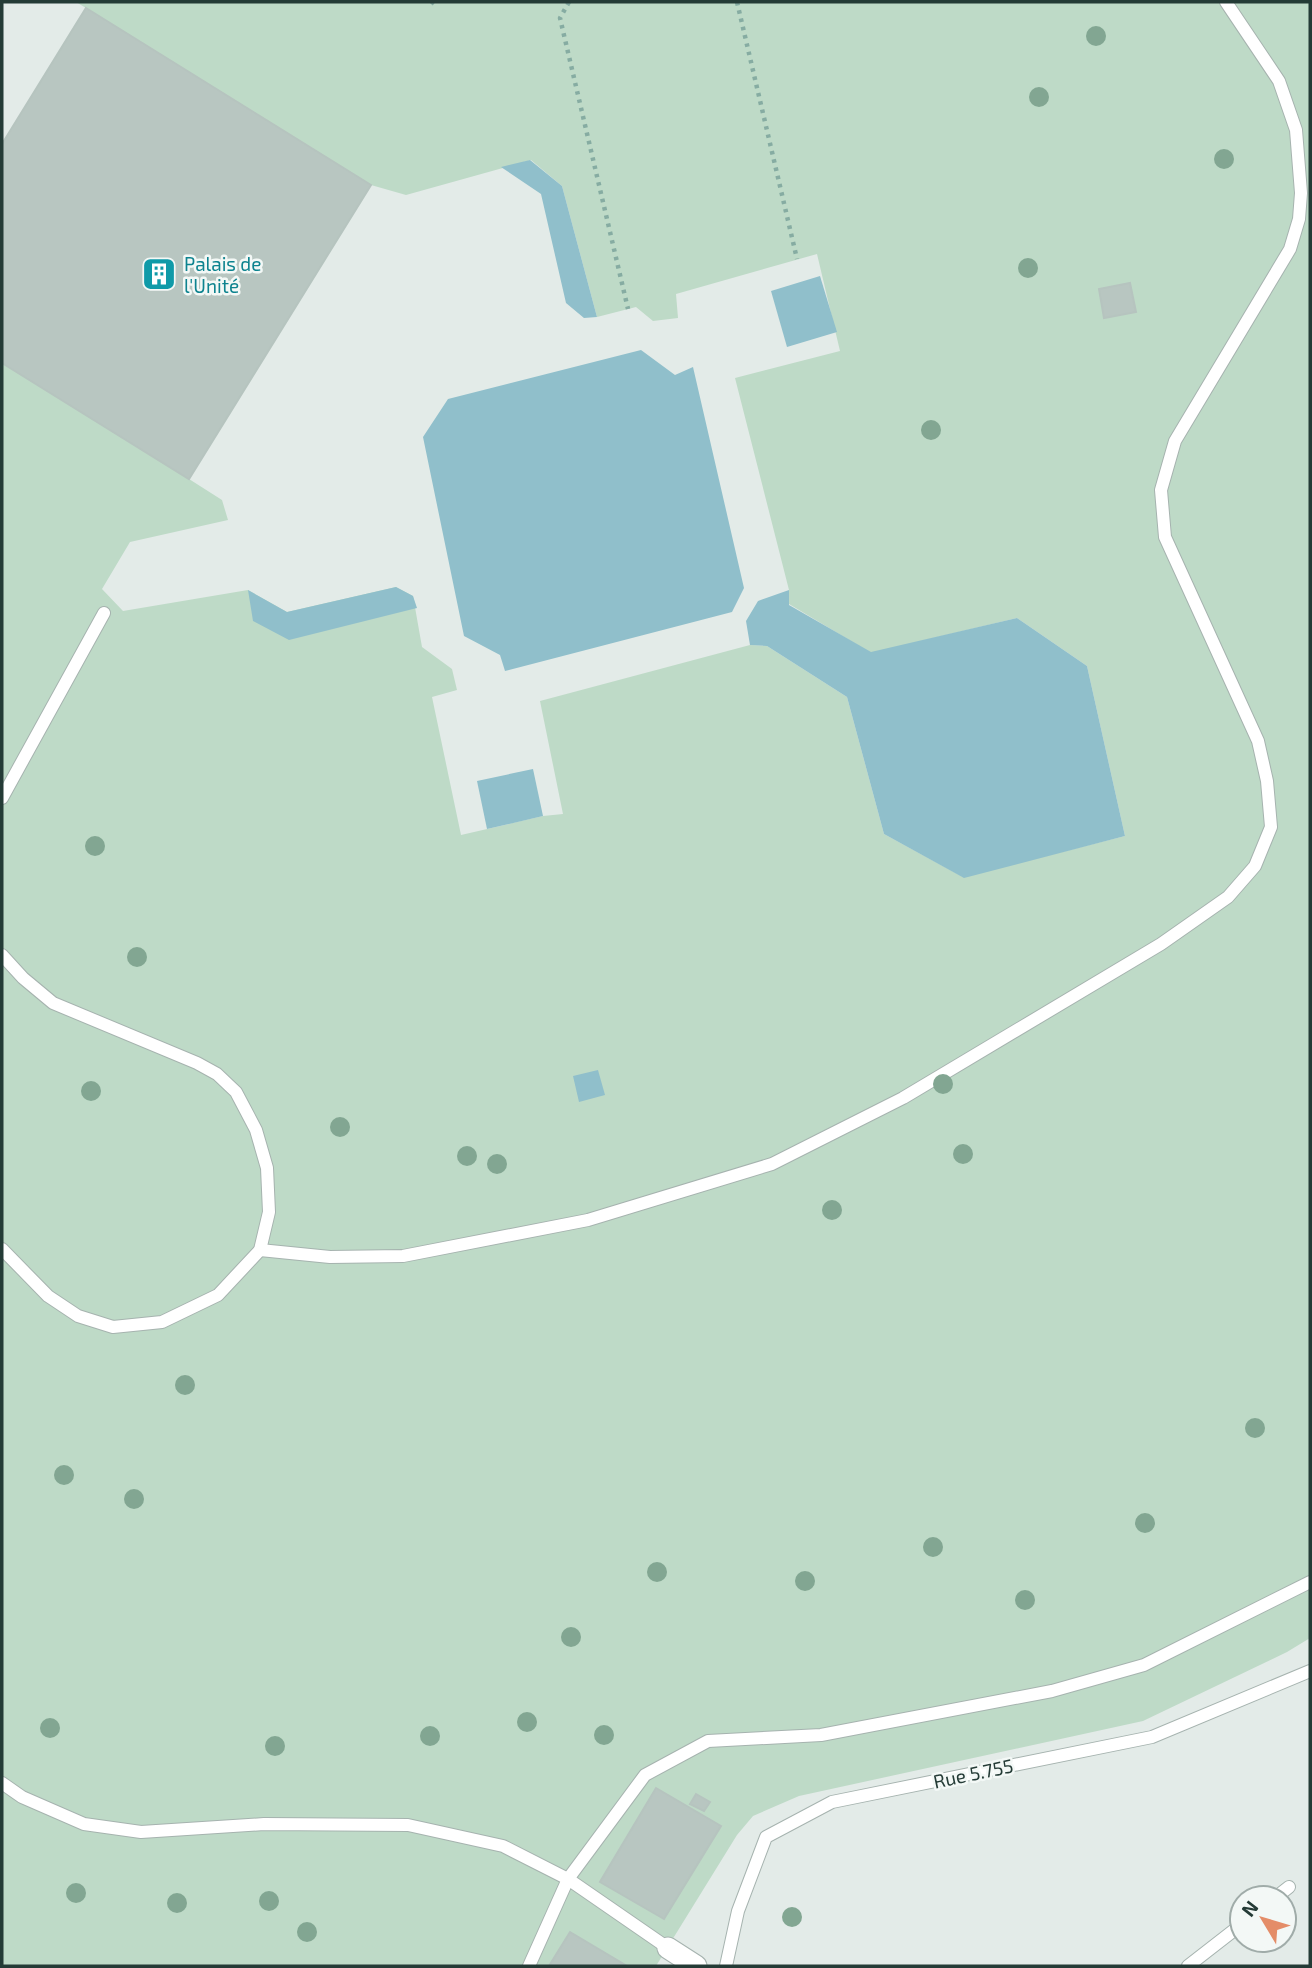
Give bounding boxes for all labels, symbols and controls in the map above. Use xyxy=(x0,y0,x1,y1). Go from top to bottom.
place label: Palais de l'Unité xyxy=(184,252,261,297)
building icon: Palais de l'Unité xyxy=(140,255,178,293)
street label: Rue 5.755 xyxy=(931,1753,1015,1793)
north arrow xyxy=(1228,1884,1298,1954)
text: N xyxy=(1236,1896,1262,1921)

